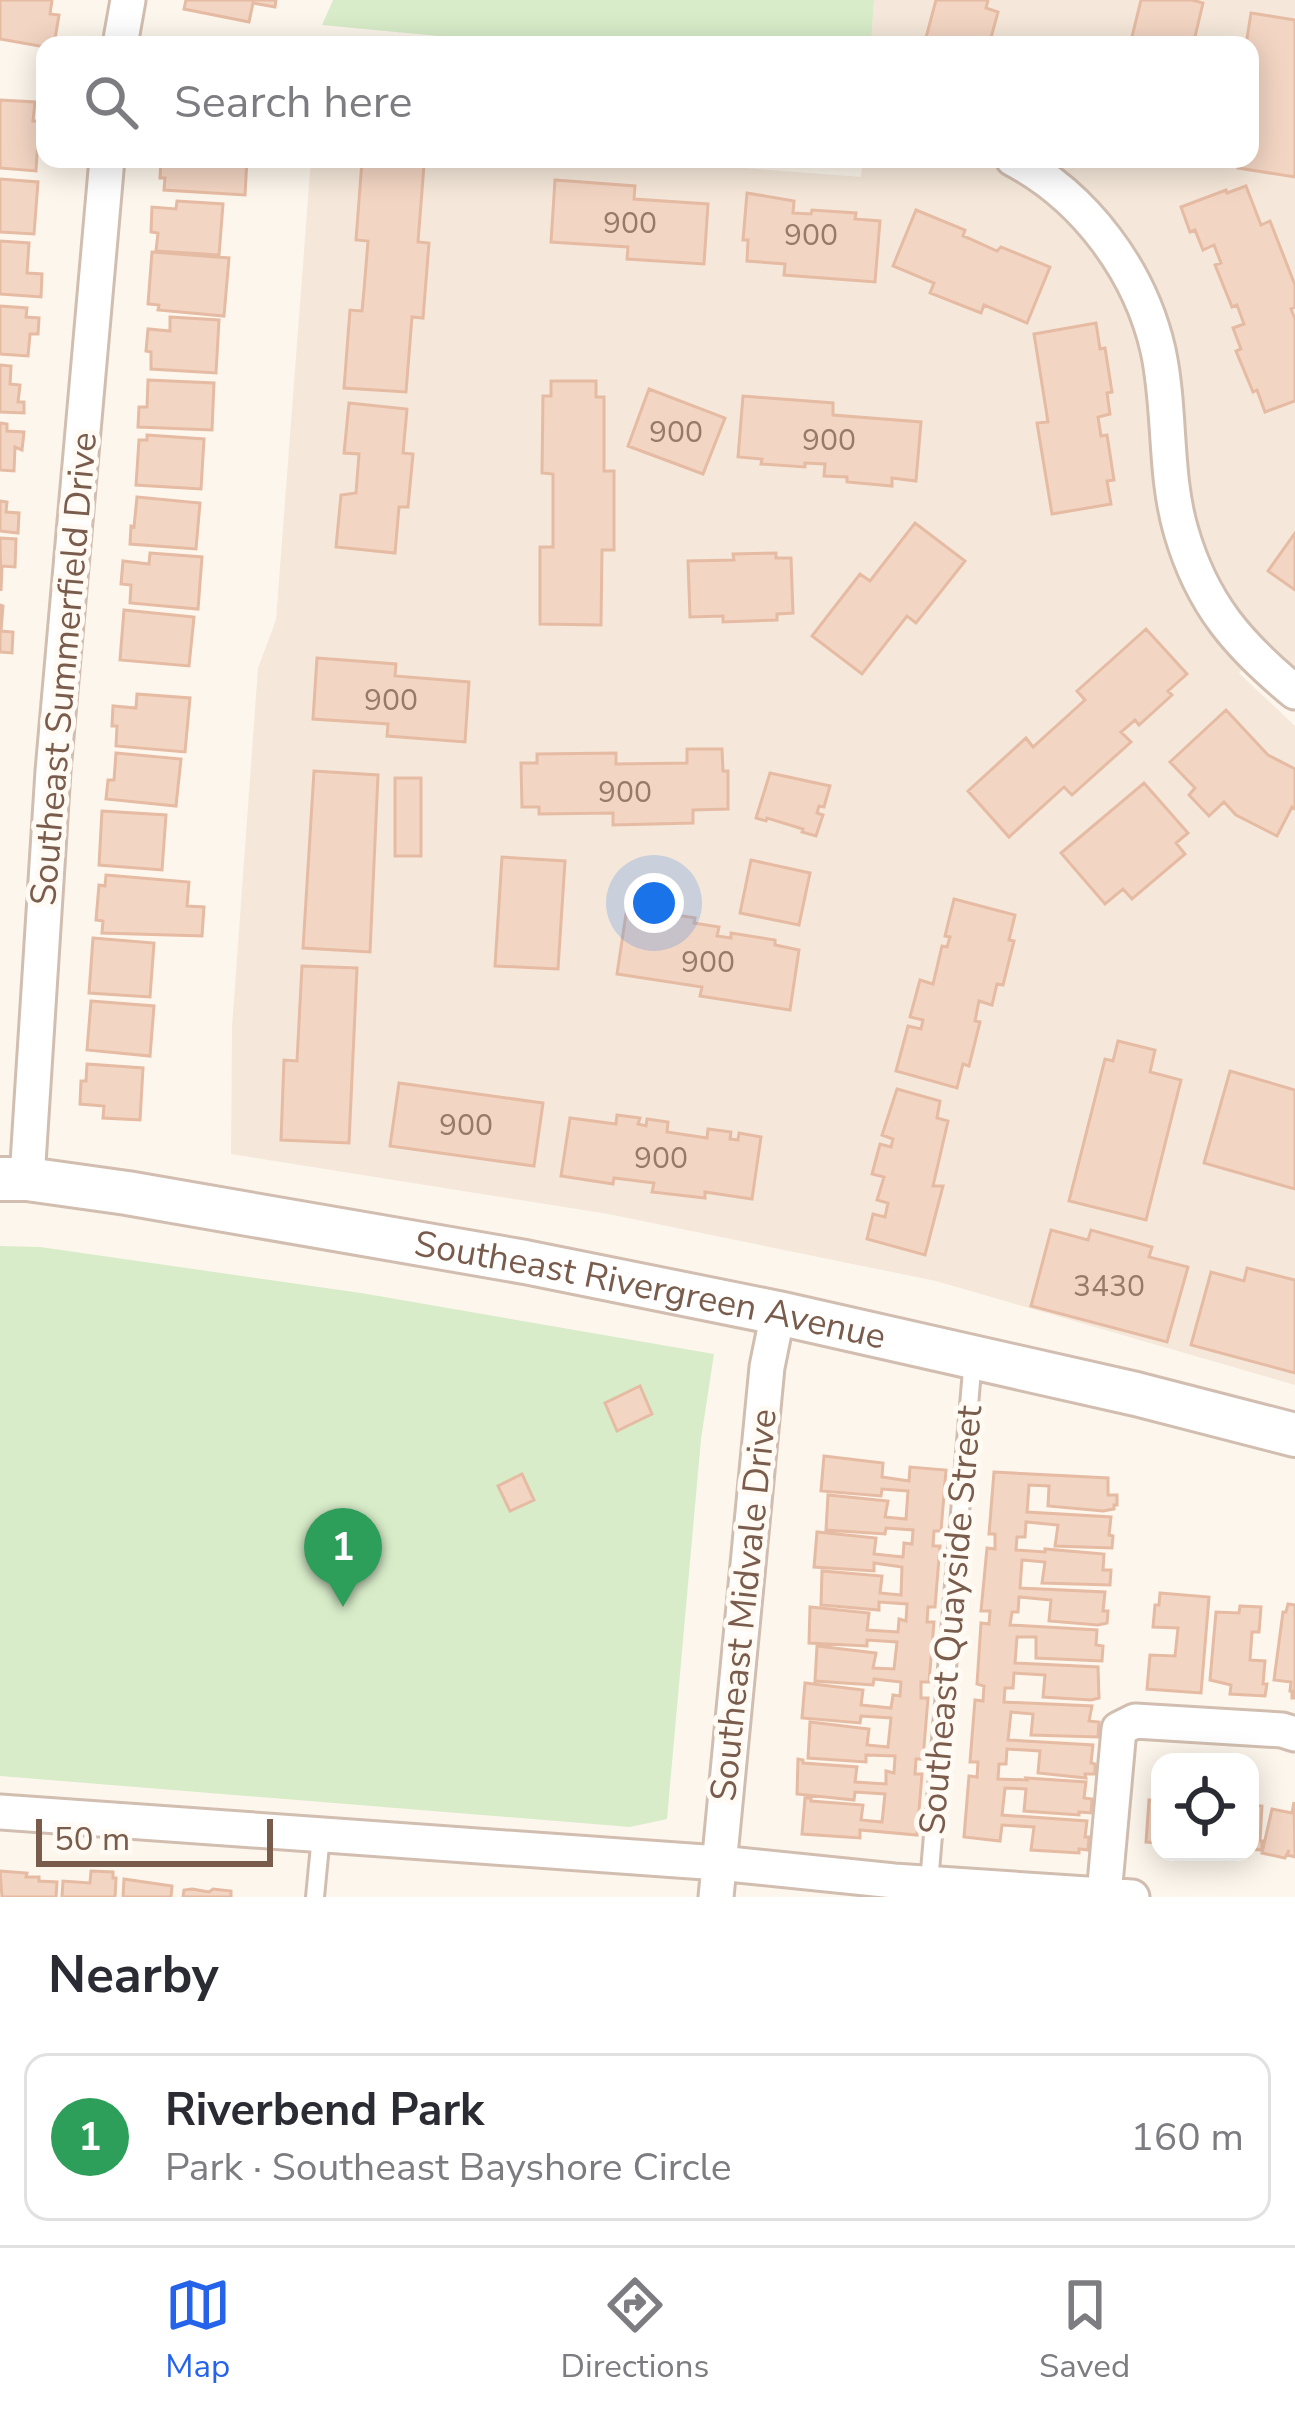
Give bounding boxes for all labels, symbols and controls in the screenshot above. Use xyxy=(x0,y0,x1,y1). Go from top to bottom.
search box xyxy=(36,36,1259,168)
icon: search xyxy=(78,69,144,135)
text: Search here xyxy=(174,72,413,133)
house number: 900 xyxy=(603,203,657,244)
house number: 900 xyxy=(784,215,838,256)
house number: 900 xyxy=(649,412,703,453)
house number: 900 xyxy=(802,420,856,461)
street label: Southeast Summerfield Drive xyxy=(19,430,109,908)
house number: 900 xyxy=(364,680,418,721)
house number: 900 xyxy=(598,772,652,813)
your location xyxy=(624,873,684,933)
house number: 900 xyxy=(681,942,735,983)
house number: 900 xyxy=(439,1105,493,1146)
house number: 900 xyxy=(634,1138,688,1179)
street label: Southeast Rivergreen Avenue xyxy=(411,1219,891,1361)
house number: 3430 xyxy=(1073,1266,1145,1307)
street label: Southeast Quayside Street xyxy=(908,1403,994,1837)
street label: Southeast Midvale Drive xyxy=(699,1406,789,1804)
pin: 1 xyxy=(304,1508,382,1607)
map controls xyxy=(1151,1753,1259,1861)
button: locate xyxy=(1151,1753,1259,1861)
scale bar xyxy=(36,1813,273,1866)
text: 50 m xyxy=(54,1817,130,1862)
text: Nearby xyxy=(48,1940,219,2010)
text: Riverbend Park xyxy=(165,2080,484,2141)
text: 1 xyxy=(78,2111,102,2164)
text: 160 m xyxy=(1130,2111,1244,2164)
text: Park · Southeast Bayshore Circle xyxy=(165,2141,732,2194)
tab: Map xyxy=(165,2272,231,2389)
tab: Directions xyxy=(561,2272,709,2389)
tab: Saved xyxy=(1039,2272,1130,2389)

